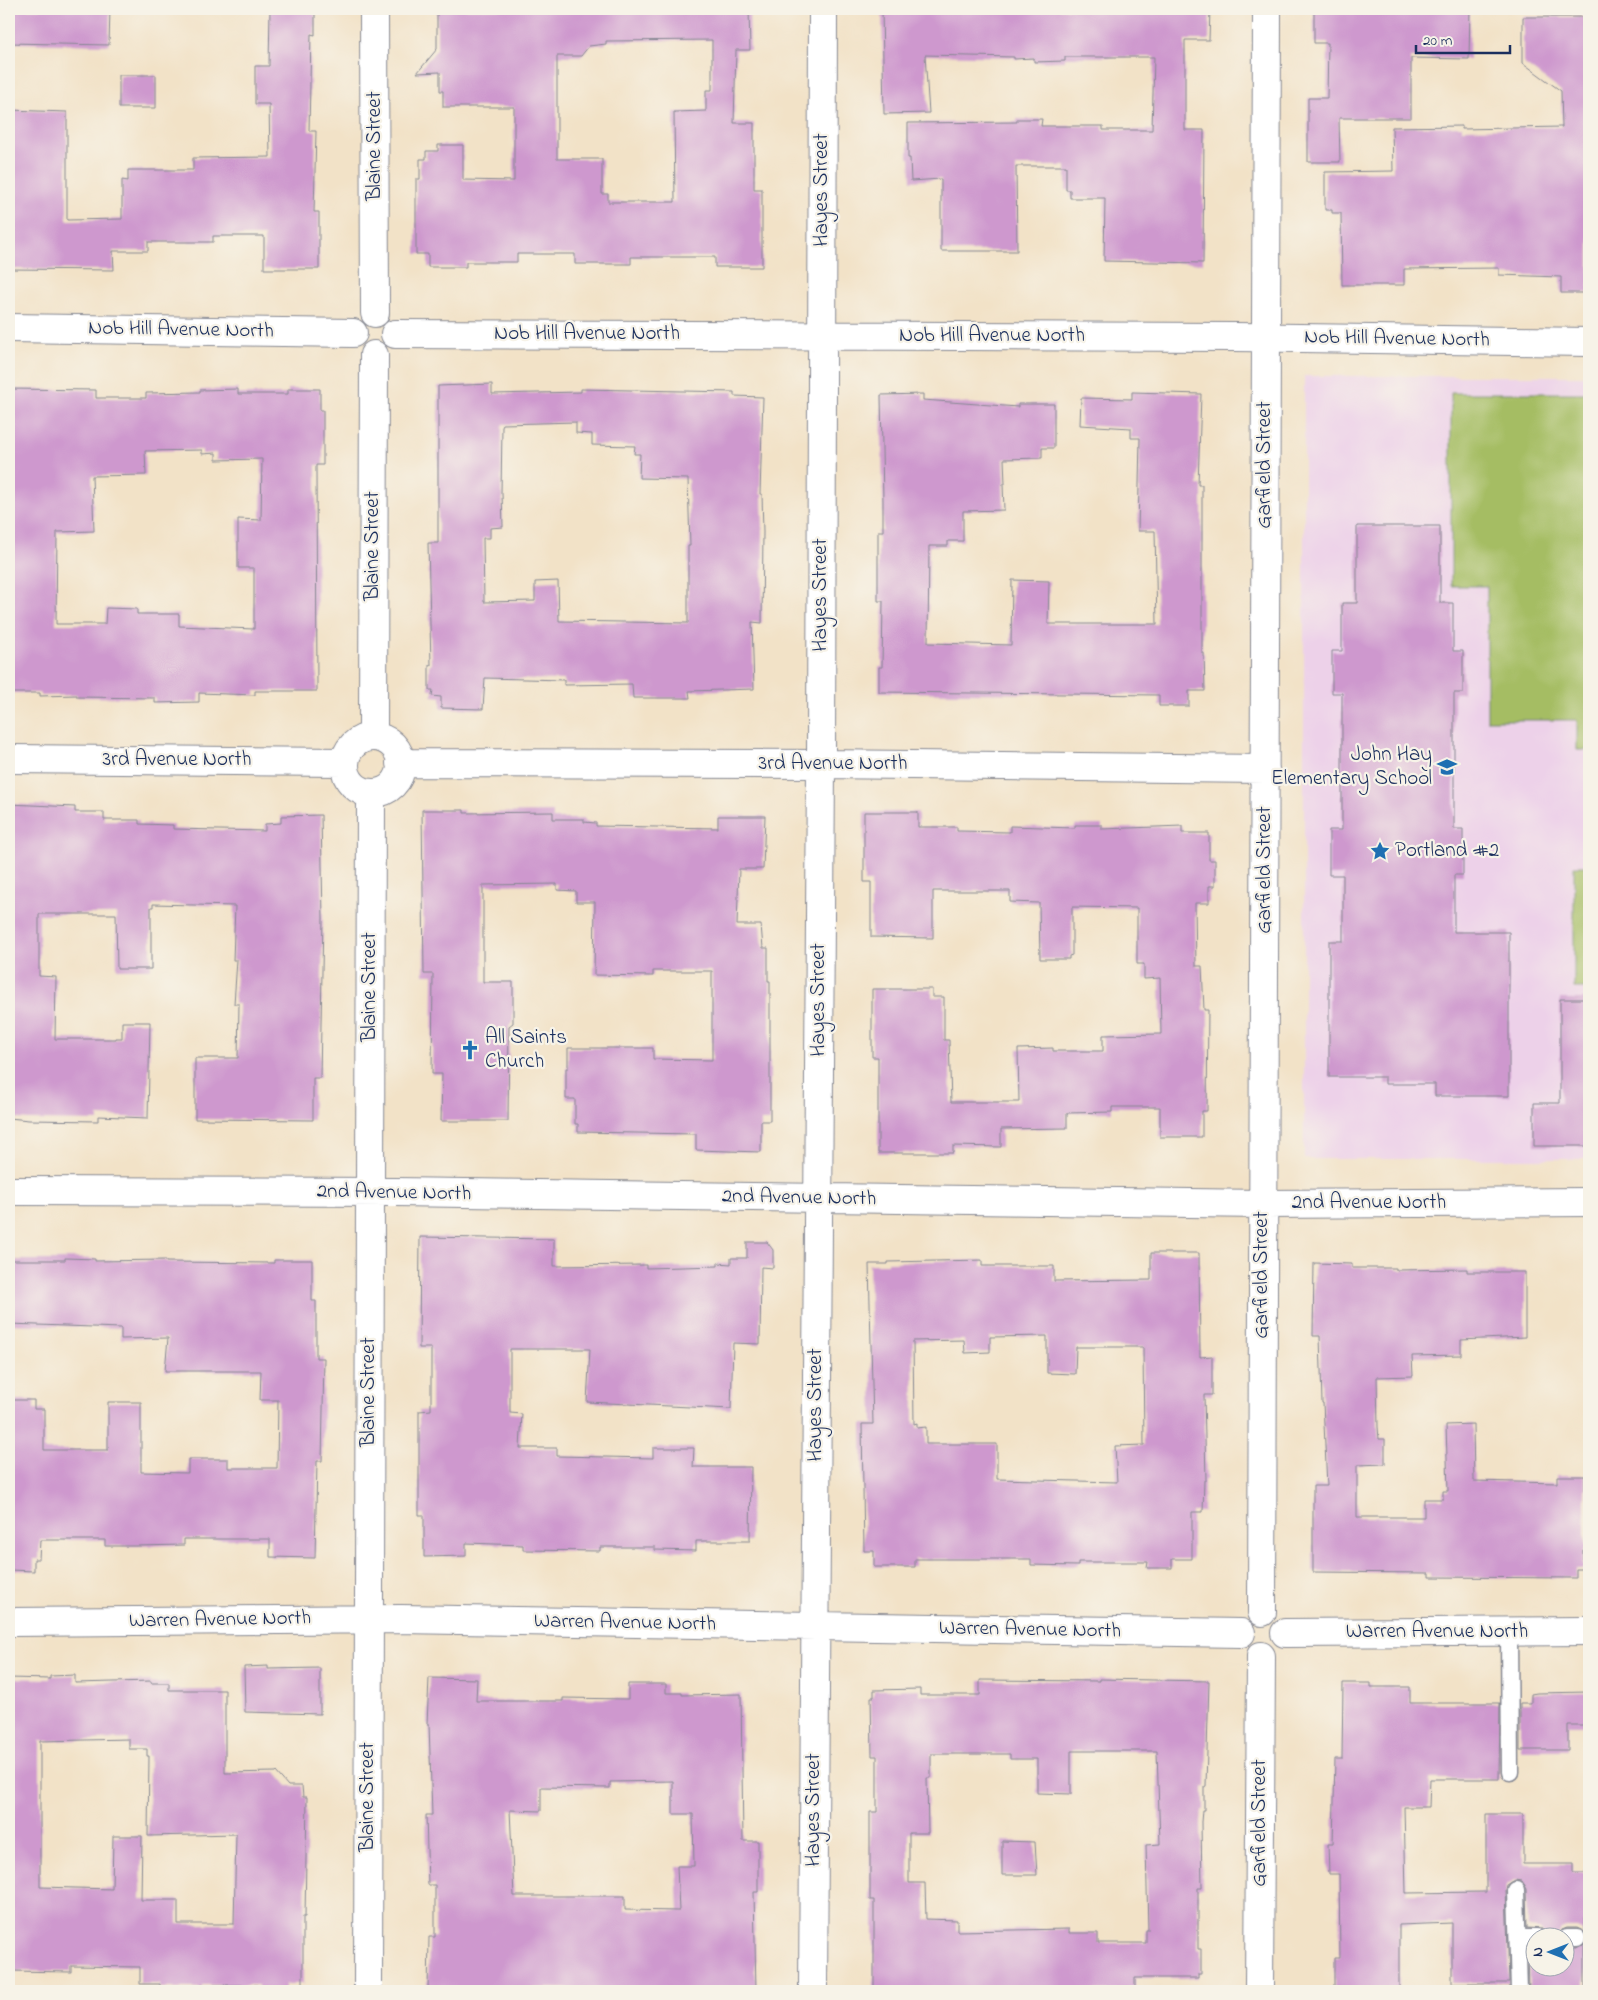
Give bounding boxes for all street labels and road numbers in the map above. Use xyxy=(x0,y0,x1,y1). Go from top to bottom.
street label: Blaine Street xyxy=(360,91,390,202)
street label: Hayes Street xyxy=(807,133,839,247)
street label: Nob Hill Avenue North xyxy=(88,313,274,347)
street label: Nob Hill Avenue North xyxy=(494,319,680,349)
street label: Nob Hill Avenue North xyxy=(899,321,1085,351)
street label: Nob Hill Avenue North xyxy=(1304,322,1490,356)
street label: Garfield Street xyxy=(1250,401,1280,529)
street label: Blaine Street xyxy=(358,491,388,602)
street label: Hayes Street xyxy=(806,538,838,652)
street label: 3rd Avenue North xyxy=(103,745,251,775)
street label: 3rd Avenue North xyxy=(759,749,907,779)
street label: Garfield Street xyxy=(1250,806,1280,934)
street label: Blaine Street xyxy=(355,932,385,1043)
street label: Hayes Street xyxy=(804,943,836,1057)
street label: 2nd Avenue North xyxy=(316,1177,472,1209)
street label: 2nd Avenue North xyxy=(721,1182,877,1214)
street label: 2nd Avenue North xyxy=(1292,1188,1446,1218)
street label: Garfield Street xyxy=(1247,1211,1277,1339)
street label: Blaine Street xyxy=(354,1337,384,1448)
street label: Hayes Street xyxy=(801,1348,833,1462)
street label: Warren Avenue North xyxy=(129,1603,311,1637)
street label: Warren Avenue North xyxy=(534,1606,716,1640)
street label: Warren Avenue North xyxy=(939,1613,1121,1647)
street label: Warren Avenue North xyxy=(1346,1617,1528,1647)
street label: Blaine Street xyxy=(353,1742,383,1853)
street label: Hayes Street xyxy=(799,1753,831,1867)
street label: Garfield Street xyxy=(1245,1759,1275,1887)

